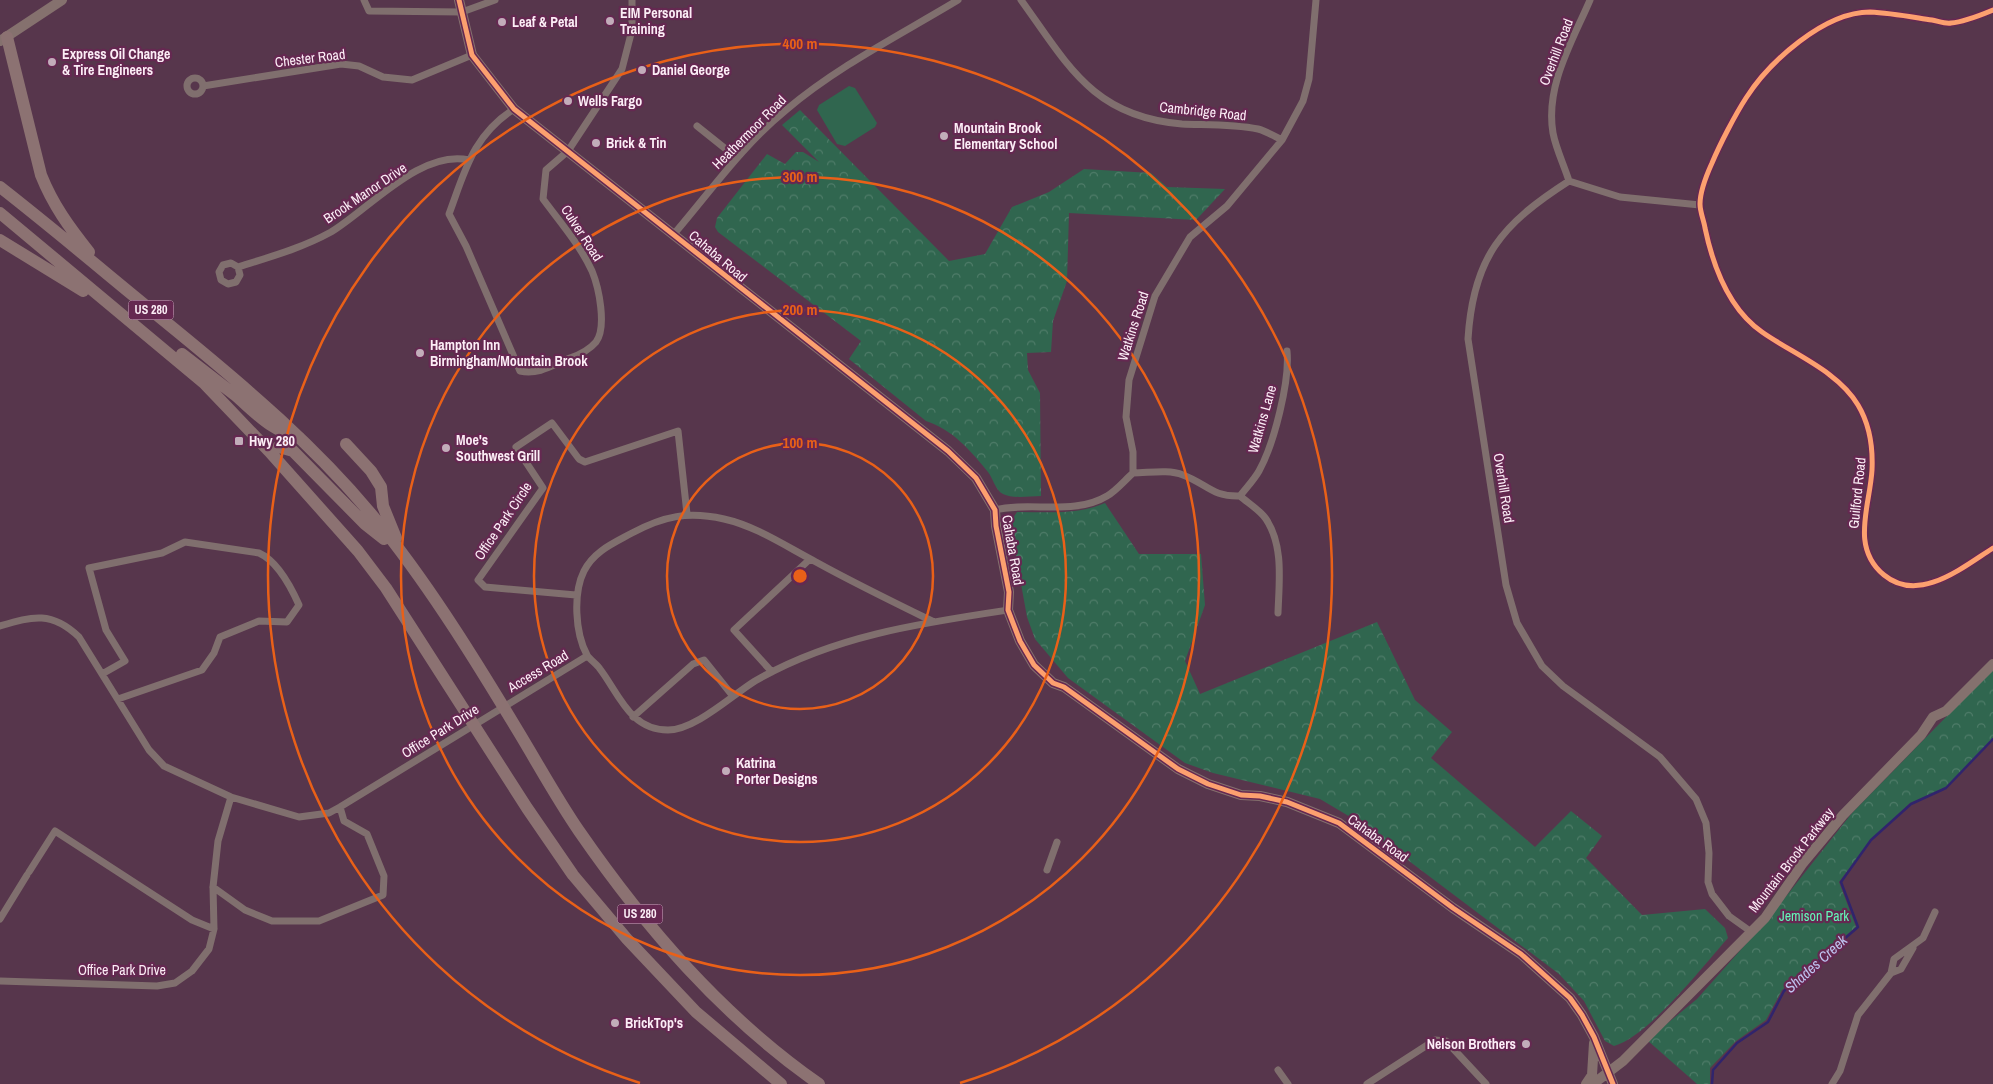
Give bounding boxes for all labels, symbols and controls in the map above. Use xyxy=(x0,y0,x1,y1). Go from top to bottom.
place label: EIM Personal Training xyxy=(620,4,692,38)
place label: Leaf & Petal xyxy=(512,13,578,31)
marker: EIM Personal Training xyxy=(604,15,616,27)
marker: Leaf & Petal xyxy=(496,16,508,28)
street label: Overhill Road xyxy=(1535,16,1577,88)
text: 400 m xyxy=(783,33,817,54)
place label: Express Oil Change & Tire Engineers xyxy=(62,45,170,79)
street label: Chester Road xyxy=(274,45,346,71)
marker: Express Oil Change & Tire Engineers xyxy=(46,56,58,68)
place label: Daniel George xyxy=(652,61,730,79)
marker: Daniel George xyxy=(636,64,648,76)
street label: Heathermoor Road xyxy=(708,91,790,173)
place label: Wells Fargo xyxy=(578,92,642,110)
marker: Wells Fargo xyxy=(562,95,574,107)
street label: Cambridge Road xyxy=(1159,97,1247,125)
place label: Mountain Brook Elementary School xyxy=(954,119,1057,153)
marker: Mountain Brook Elementary School xyxy=(938,130,950,142)
place label: Brick & Tin xyxy=(606,134,666,152)
marker: Brick & Tin xyxy=(590,137,602,149)
street label: Brook Manor Drive xyxy=(320,159,410,227)
text: 300 m xyxy=(783,166,817,187)
street label: Culver Road xyxy=(557,201,607,265)
street label: Cahaba Road xyxy=(685,226,751,286)
street label: Watkins Road xyxy=(1113,289,1153,363)
text: 200 m xyxy=(783,299,817,320)
road number: US 280 xyxy=(128,300,174,320)
place label: Hampton Inn Birmingham/Mountain Brook xyxy=(430,336,588,370)
marker: Hampton Inn Birmingham/Mountain Brook xyxy=(414,347,426,359)
street label: Watkins Lane xyxy=(1244,383,1280,455)
place label: Moe's Southwest Grill xyxy=(456,431,540,465)
place label: Hwy 280 xyxy=(249,432,295,450)
text: 100 m xyxy=(783,432,817,453)
marker: Hwy 280 xyxy=(233,435,245,447)
marker: Moe's Southwest Grill xyxy=(440,442,452,454)
street label: Overhill Road xyxy=(1490,452,1518,524)
street label: Guilford Road xyxy=(1844,457,1870,529)
street label: Office Park Circle xyxy=(470,478,536,564)
street label: Cahaba Road xyxy=(998,514,1028,586)
centre of rings xyxy=(791,567,809,585)
street label: Access Road xyxy=(504,646,572,697)
street label: Office Park Drive xyxy=(398,700,482,762)
place label: Katrina Porter Designs xyxy=(736,754,818,788)
marker: Katrina Porter Designs xyxy=(720,765,732,777)
street label: Mountain Brook Parkway xyxy=(1744,804,1838,916)
street label: Cahaba Road xyxy=(1344,810,1412,866)
road number: US 280 xyxy=(618,904,662,924)
park label: Jemison Park xyxy=(1779,907,1849,925)
water label: Shades Creek xyxy=(1780,929,1852,998)
street label: Office Park Drive xyxy=(78,961,166,979)
place label: BrickTop's xyxy=(625,1014,683,1032)
marker: BrickTop's xyxy=(609,1017,621,1029)
place label: Nelson Brothers xyxy=(1427,1035,1516,1053)
marker: Nelson Brothers xyxy=(1520,1038,1532,1050)

